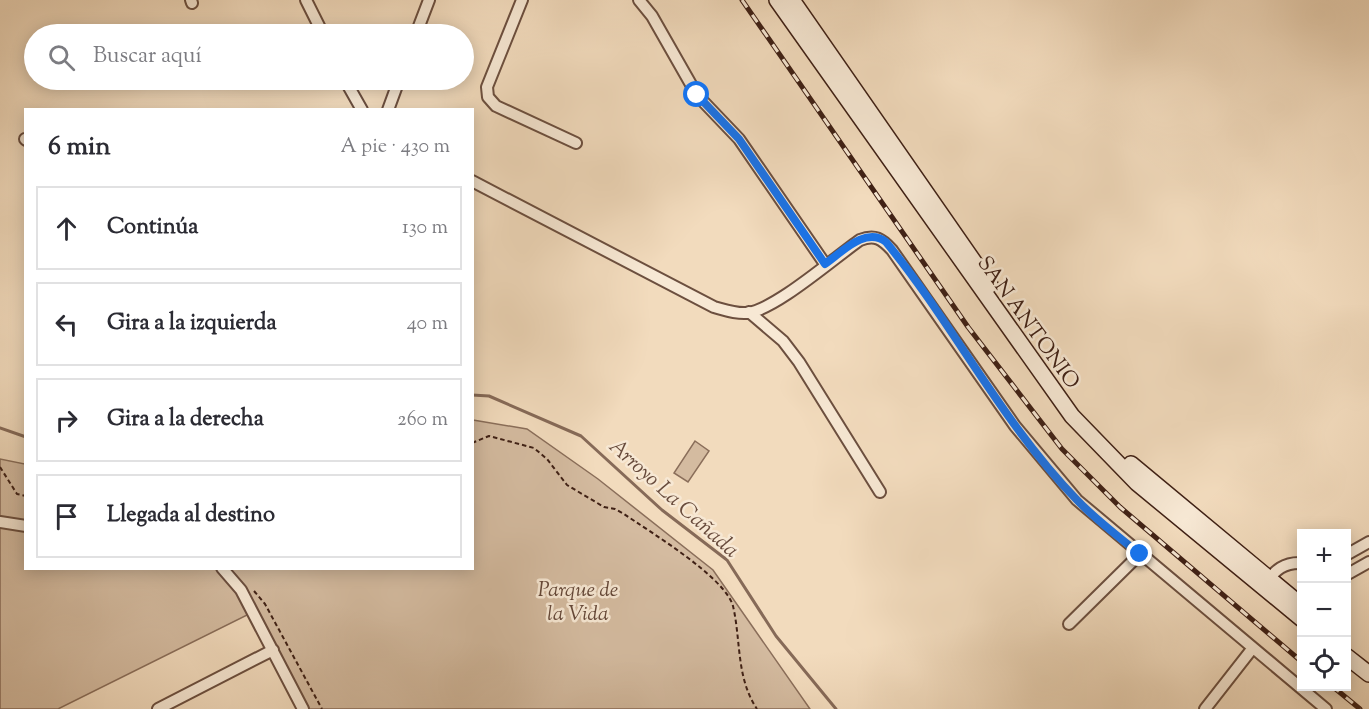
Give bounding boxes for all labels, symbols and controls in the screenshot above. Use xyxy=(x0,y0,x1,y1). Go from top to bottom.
search box xyxy=(24,24,474,90)
icon: search xyxy=(45,41,78,74)
text: Buscar aquí xyxy=(93,41,202,73)
route start xyxy=(683,81,709,107)
text: 6 min xyxy=(48,129,111,166)
text: A pie · 430 m xyxy=(341,133,450,162)
icon: ahead xyxy=(50,212,83,245)
text: Continúa xyxy=(107,212,198,244)
text: 130 m xyxy=(402,214,448,243)
street label: SAN ANTONIO xyxy=(969,250,1086,396)
icon: left xyxy=(50,308,83,341)
text: Gira a la izquierda xyxy=(107,308,277,340)
text: 40 m xyxy=(407,310,448,339)
icon: right xyxy=(50,404,83,437)
text: Gira a la derecha xyxy=(107,404,264,436)
text: 260 m xyxy=(397,406,448,435)
water label: Arroyo La Cañada xyxy=(601,432,745,567)
icon: arrive xyxy=(50,500,83,533)
text: Llegada al destino xyxy=(107,500,275,532)
map controls xyxy=(1297,529,1351,691)
button: + xyxy=(1297,529,1351,583)
route end xyxy=(1126,540,1152,566)
park label: Parque de la Vida xyxy=(538,576,618,630)
button: − xyxy=(1297,583,1351,637)
button: locate xyxy=(1297,637,1351,691)

